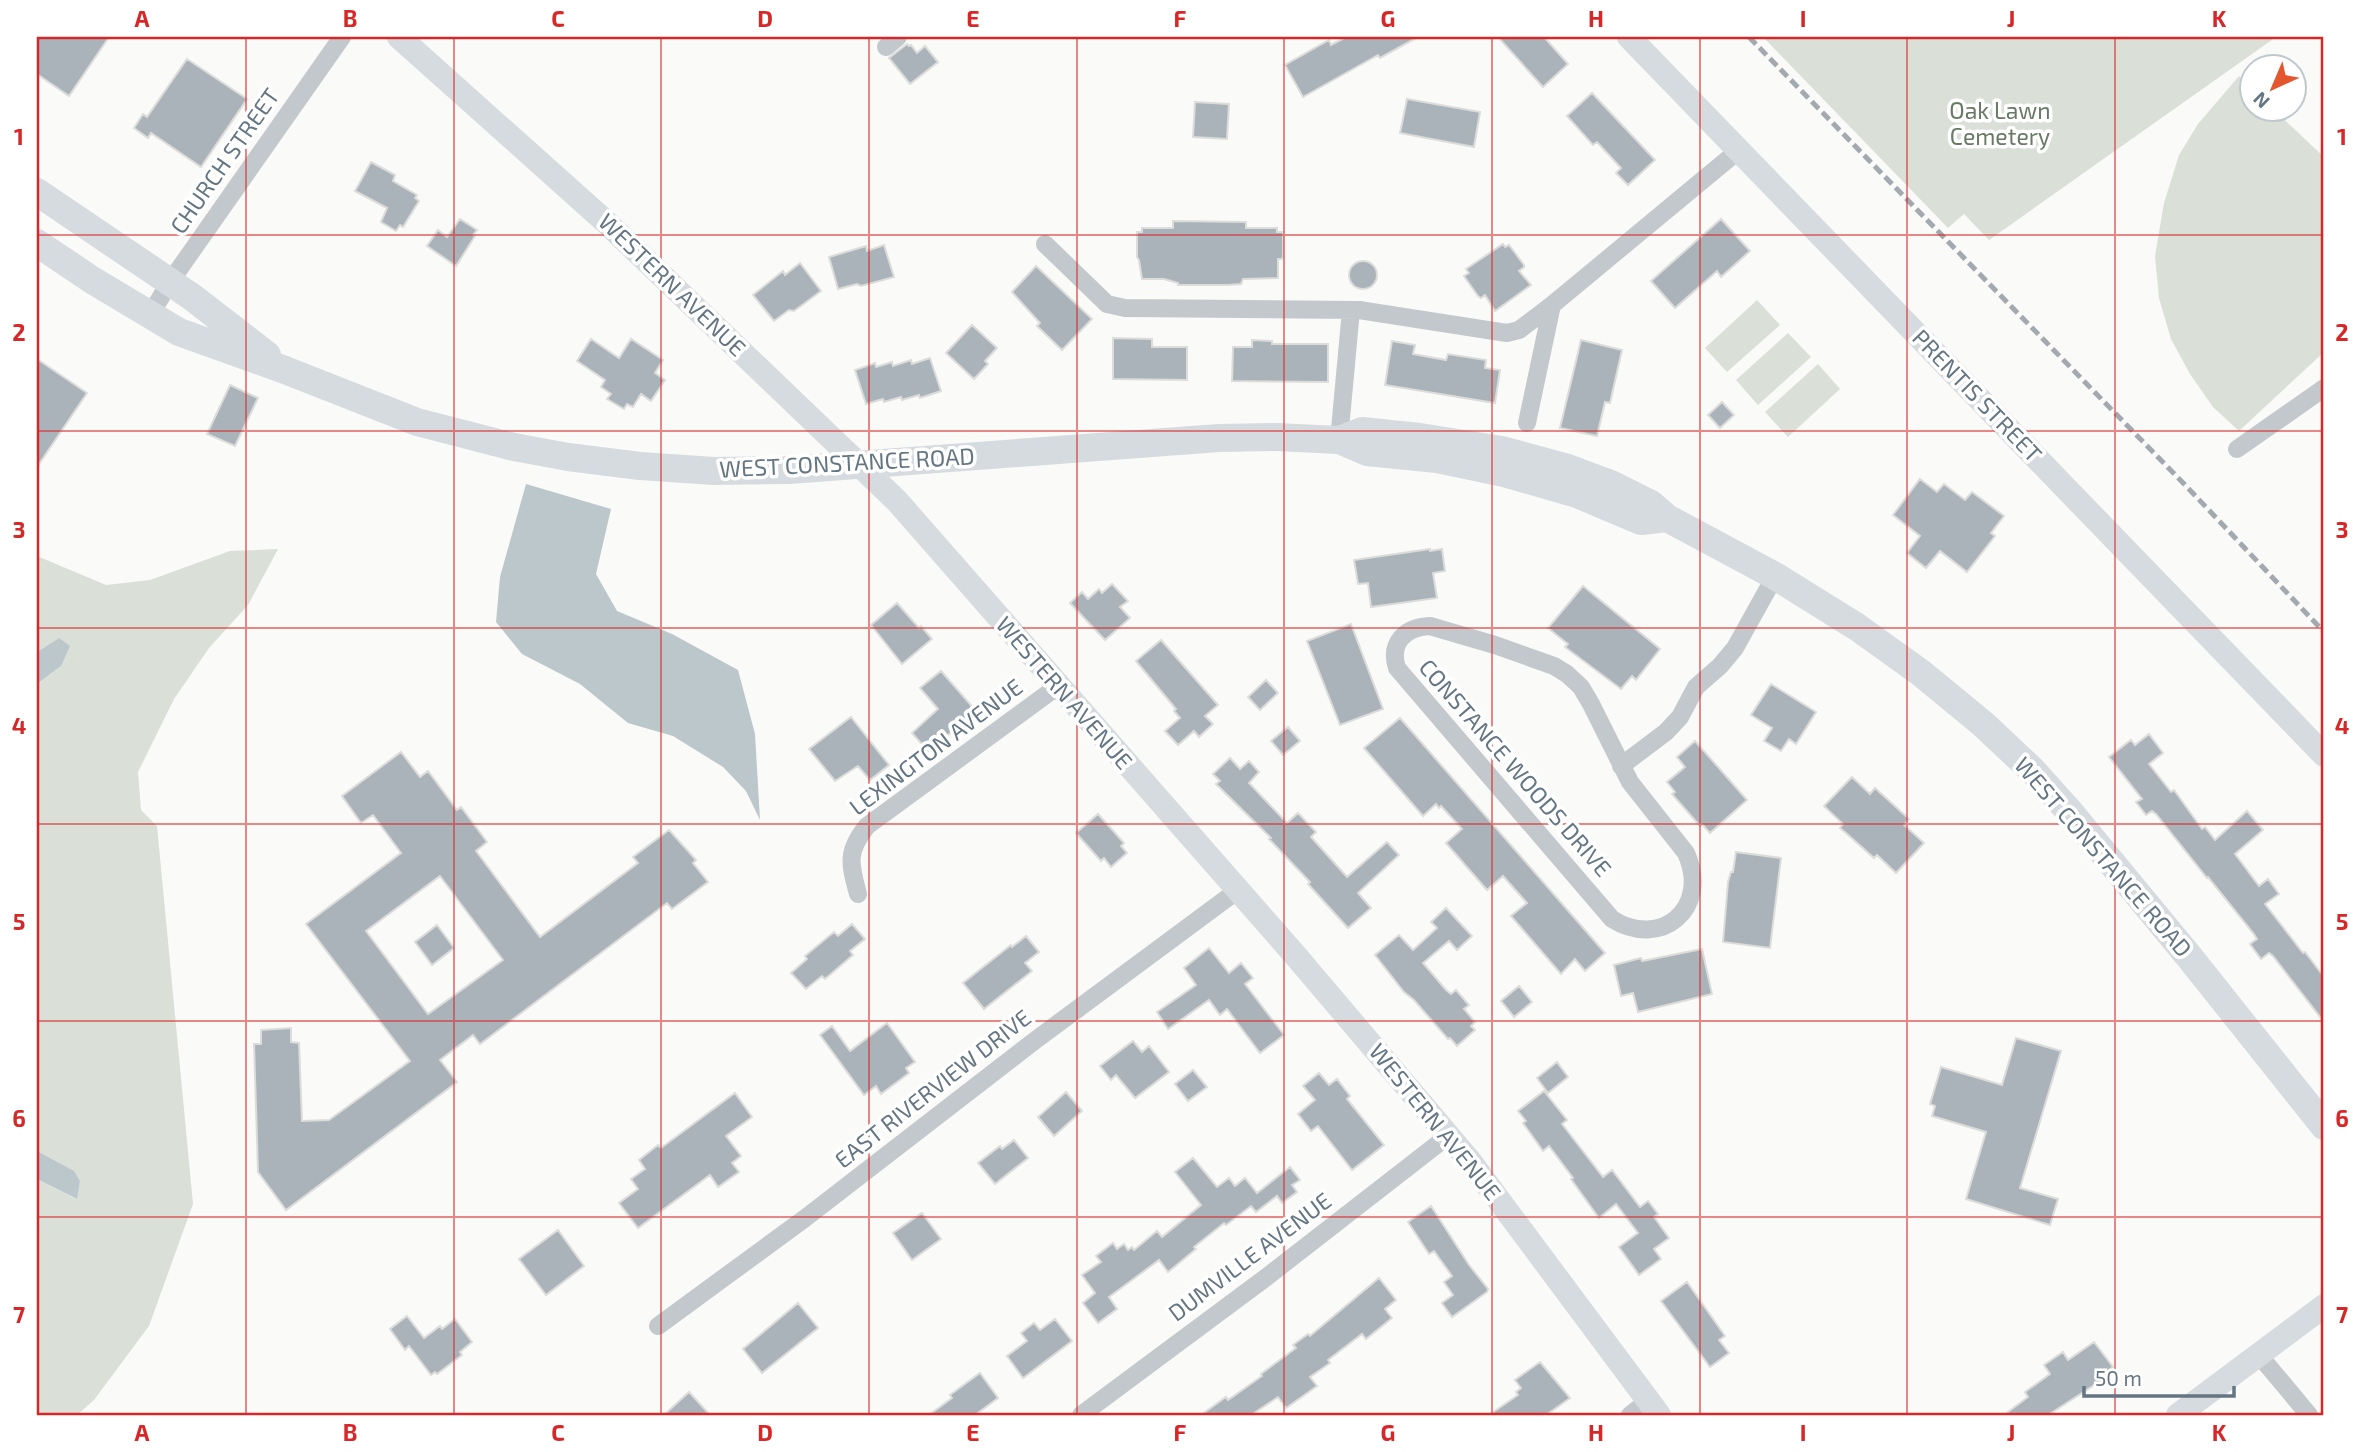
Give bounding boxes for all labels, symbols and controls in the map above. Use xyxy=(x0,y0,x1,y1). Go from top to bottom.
text: A xyxy=(134,4,150,32)
text: B xyxy=(343,4,357,32)
text: C xyxy=(551,4,565,32)
text: D xyxy=(757,4,773,32)
text: E xyxy=(966,4,980,32)
text: F xyxy=(1174,4,1187,32)
text: G xyxy=(1381,4,1395,32)
text: H xyxy=(1588,4,1604,32)
text: I xyxy=(1800,4,1806,32)
text: J xyxy=(2007,4,2015,32)
text: K xyxy=(2212,4,2227,32)
north arrow xyxy=(2238,52,2308,122)
street label: CHURCH STREET xyxy=(164,82,285,239)
text: N xyxy=(2248,88,2274,114)
park label: Oak Lawn Cemetery xyxy=(1949,96,2051,150)
text: 1 xyxy=(14,122,24,150)
text: 1 xyxy=(2337,122,2347,150)
street label: WESTERN AVENUE xyxy=(593,207,752,362)
text: 2 xyxy=(12,318,26,346)
text: 2 xyxy=(2335,318,2349,346)
street label: PRENTIS STREET xyxy=(1907,323,2048,468)
street label: WEST CONSTANCE ROAD xyxy=(719,441,975,483)
text: 3 xyxy=(12,515,26,543)
text: 3 xyxy=(2335,515,2349,543)
street label: WESTERN AVENUE xyxy=(991,610,1139,775)
street label: CONSTANCE WOODS DRIVE xyxy=(1414,653,1618,882)
street label: LEXINGTON AVENUE xyxy=(843,672,1027,820)
text: 4 xyxy=(12,711,26,739)
text: 4 xyxy=(2335,711,2349,739)
street label: WEST CONSTANCE ROAD xyxy=(2009,751,2198,962)
text: 5 xyxy=(13,907,25,935)
text: 5 xyxy=(2336,907,2348,935)
street label: EAST RIVERVIEW DRIVE xyxy=(829,1003,1036,1173)
street label: WESTERN AVENUE xyxy=(1364,1037,1508,1205)
text: 6 xyxy=(12,1104,26,1132)
text: 6 xyxy=(2335,1104,2349,1132)
street label: DUMVILLE AVENUE xyxy=(1162,1186,1336,1327)
text: 7 xyxy=(13,1300,25,1328)
text: 7 xyxy=(2336,1300,2348,1328)
scale bar xyxy=(2084,1354,2235,1398)
text: 50 m xyxy=(2095,1365,2142,1390)
text: A xyxy=(134,1418,150,1446)
text: B xyxy=(343,1418,357,1446)
text: C xyxy=(551,1418,565,1446)
text: D xyxy=(757,1418,773,1446)
text: E xyxy=(966,1418,980,1446)
text: F xyxy=(1174,1418,1187,1446)
text: G xyxy=(1381,1418,1395,1446)
text: H xyxy=(1588,1418,1604,1446)
text: I xyxy=(1800,1418,1806,1446)
text: J xyxy=(2007,1418,2015,1446)
text: K xyxy=(2212,1418,2227,1446)

